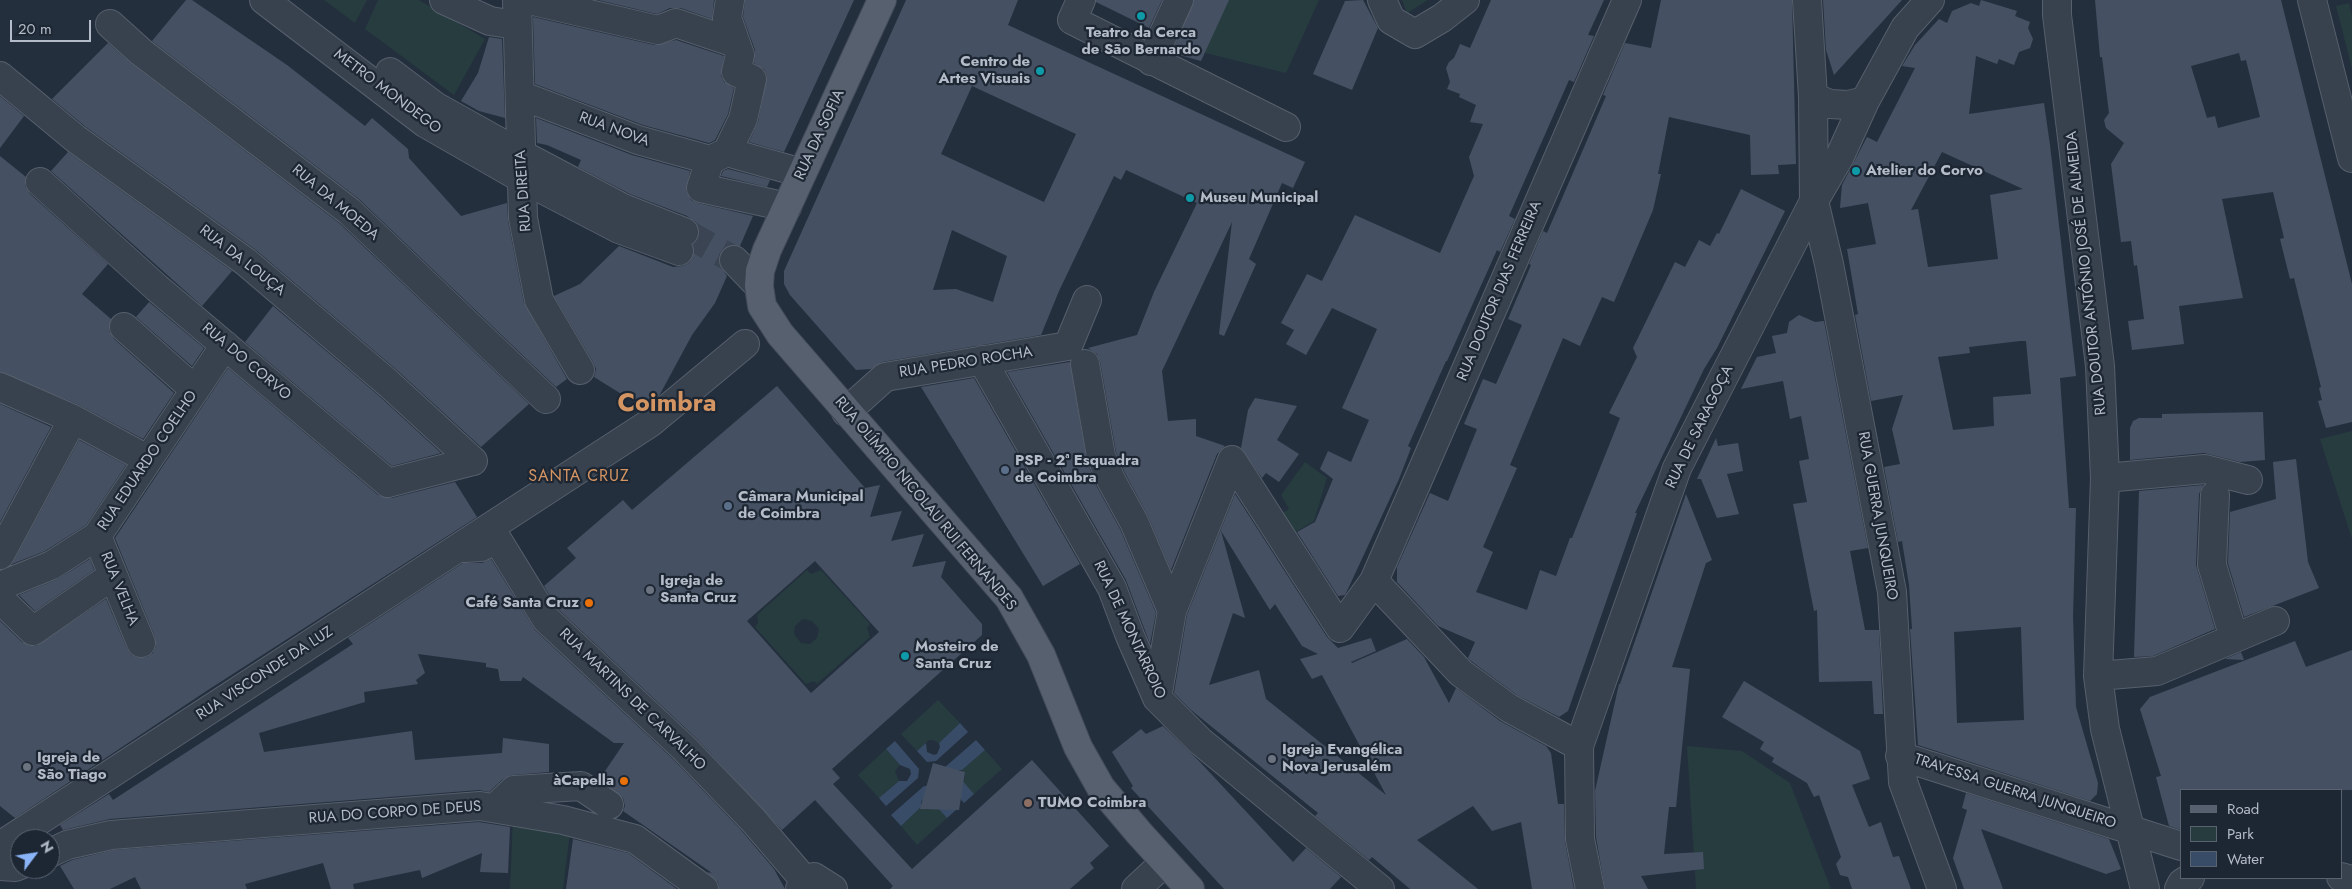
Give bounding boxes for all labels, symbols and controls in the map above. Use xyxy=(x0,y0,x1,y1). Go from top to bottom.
scale bar xyxy=(12,10,94,42)
marker: Teatro da Cerca de São Bernardo xyxy=(1135,10,1147,22)
text: 20 m xyxy=(18,18,52,40)
place label: Teatro da Cerca de São Bernardo xyxy=(1082,24,1200,59)
street label: METRO MONDEGO xyxy=(330,46,444,138)
place label: Centro de Artes Visuais xyxy=(938,53,1030,88)
marker: Centro de Artes Visuais xyxy=(1034,65,1046,77)
street label: RUA DA SOFIA xyxy=(791,87,849,183)
street label: RUA NOVA xyxy=(576,109,652,151)
street label: RUA DOUTOR ANTÓNIO JOSÉ DE ALMEIDA xyxy=(2063,130,2111,416)
street label: RUA DIREITA xyxy=(512,150,536,232)
street label: RUA DA MOEDA xyxy=(288,161,382,245)
place label: Atelier do Corvo xyxy=(1866,162,1983,180)
marker: Atelier do Corvo xyxy=(1850,165,1862,177)
place label: Museu Municipal xyxy=(1200,189,1318,207)
marker: Museu Municipal xyxy=(1184,192,1196,204)
street label: RUA DOUTOR DIAS FERREIRA xyxy=(1454,198,1546,384)
street label: RUA DA LOUÇA xyxy=(195,222,289,300)
street label: RUA DO CORVO xyxy=(198,319,294,405)
street label: RUA PEDRO ROCHA xyxy=(898,344,1034,382)
street label: RUA DE SARAGOÇA xyxy=(1662,362,1738,492)
street label: RUA EDUARDO COELHO xyxy=(95,388,201,534)
district label: Coimbra xyxy=(618,390,716,420)
street label: RUA OLÍMPIO NICOLAU RUI FERNANDES xyxy=(830,394,1020,614)
street label: RUA GUERRA JUNQUEIRO xyxy=(1853,430,1901,602)
place label: PSP - 2ª Esquadra de Coimbra xyxy=(1015,452,1139,487)
marker: PSP - 2ª Esquadra de Coimbra xyxy=(999,464,1011,476)
district label: SANTA CRUZ xyxy=(527,467,631,487)
place label: Câmara Municipal de Coimbra xyxy=(738,488,864,523)
marker: Câmara Municipal de Coimbra xyxy=(722,500,734,512)
street label: RUA VELHA xyxy=(96,550,142,628)
street label: RUA DE MONTARROIO xyxy=(1089,558,1169,702)
place label: Igreja de Santa Cruz xyxy=(660,572,737,607)
marker: Igreja de Santa Cruz xyxy=(644,584,656,596)
place label: Café Santa Cruz xyxy=(466,594,579,612)
marker: Café Santa Cruz xyxy=(583,597,595,609)
street label: RUA VISCONDE DA LUZ xyxy=(193,623,337,725)
street label: RUA MARTINS DE CARVALHO xyxy=(555,625,709,775)
place label: Mosteiro de Santa Cruz xyxy=(915,638,999,673)
marker: Mosteiro de Santa Cruz xyxy=(899,650,911,662)
place label: Igreja Evangélica Nova Jerusalém xyxy=(1282,741,1402,776)
place label: Igreja de São Tiago xyxy=(37,749,107,784)
street label: TRAVESSA GUERRA JUNQUEIRO xyxy=(1912,751,2118,833)
marker: Igreja Evangélica Nova Jerusalém xyxy=(1266,753,1278,765)
marker: Igreja de São Tiago xyxy=(21,761,33,773)
place label: àCapella xyxy=(553,772,614,790)
marker: àCapella xyxy=(618,775,630,787)
legend xyxy=(2180,789,2342,879)
place label: TUMO Coimbra xyxy=(1038,794,1146,812)
marker: TUMO Coimbra xyxy=(1022,797,1034,809)
street label: RUA DO CORPO DE DEUS xyxy=(308,798,482,828)
text: Road xyxy=(2227,798,2259,820)
text: Park xyxy=(2227,823,2254,845)
north arrow xyxy=(10,829,60,879)
text: N xyxy=(36,837,58,857)
text: Water xyxy=(2227,848,2264,870)

